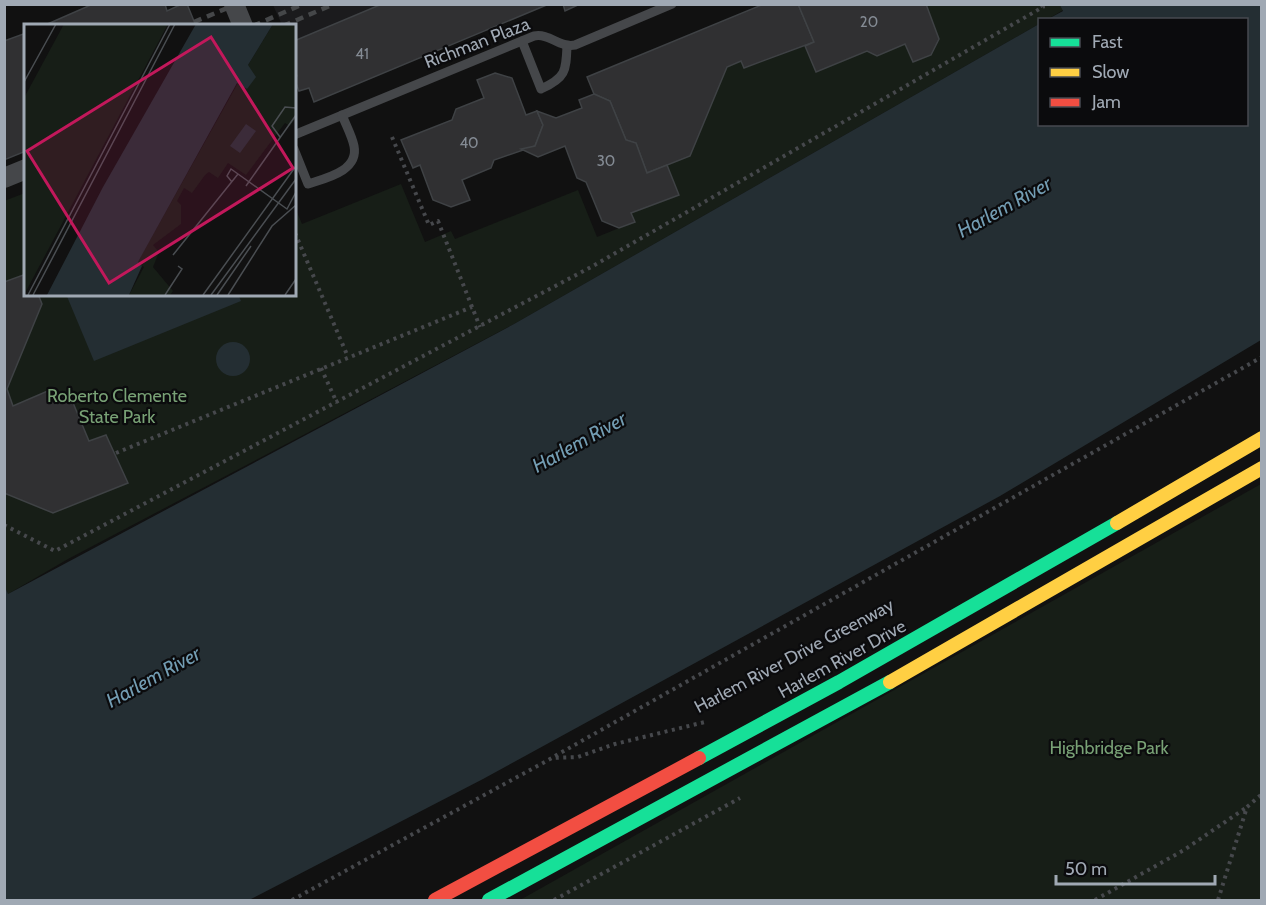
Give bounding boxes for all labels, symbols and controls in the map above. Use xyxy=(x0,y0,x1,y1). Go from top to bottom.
street label: Richman Plaza xyxy=(421,13,533,73)
house number: 20 xyxy=(860,13,878,31)
legend xyxy=(1038,18,1248,126)
inset map xyxy=(24,24,296,296)
text: Fast xyxy=(1092,31,1123,53)
house number: 41 xyxy=(355,45,369,63)
text: Slow xyxy=(1092,61,1129,83)
text: Jam xyxy=(1091,91,1121,113)
house number: 40 xyxy=(459,134,479,152)
house number: 30 xyxy=(597,152,615,170)
water label: Harlem River xyxy=(953,171,1056,243)
park label: Roberto Clemente State Park xyxy=(47,385,187,428)
water label: Harlem River xyxy=(528,406,631,478)
street label: Harlem River Drive Greenway xyxy=(691,594,897,718)
street label: Harlem River Drive xyxy=(774,615,910,703)
water label: Harlem River xyxy=(102,641,205,713)
park label: Highbridge Park xyxy=(1049,737,1170,759)
scale bar xyxy=(1056,848,1215,886)
text: 50 m xyxy=(1065,858,1107,880)

